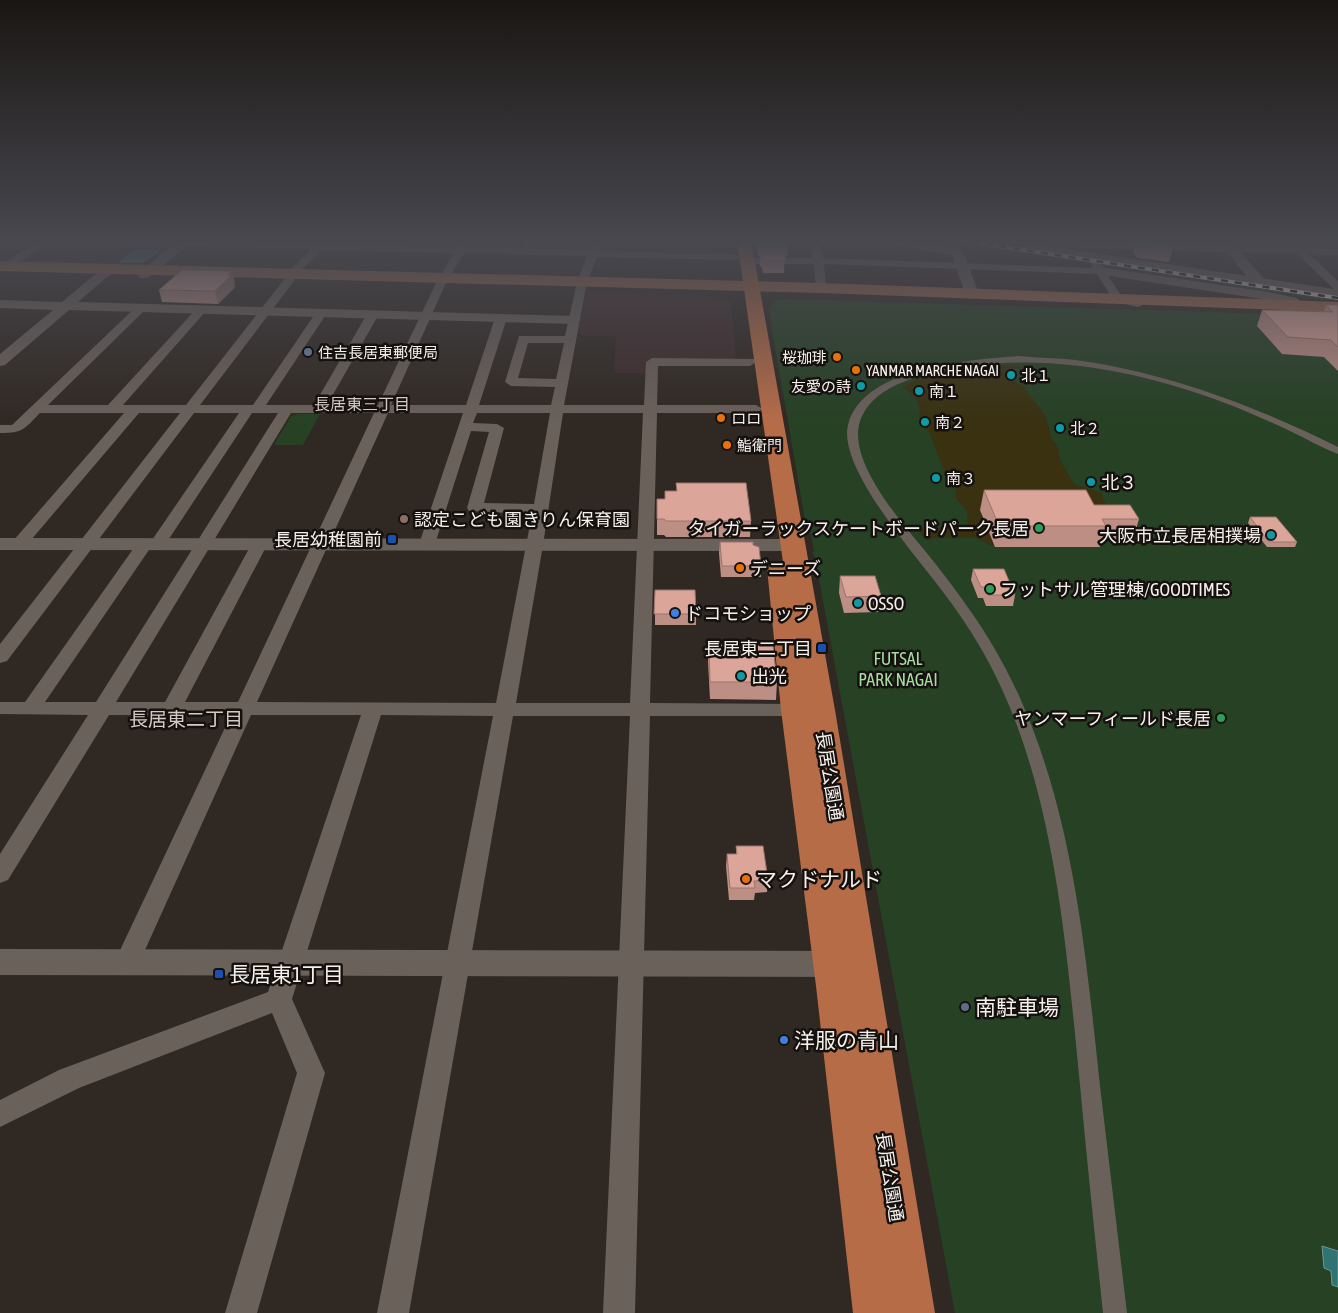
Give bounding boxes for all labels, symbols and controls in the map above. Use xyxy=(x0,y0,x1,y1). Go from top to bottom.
place label: 住吉長居東郵便局 xyxy=(318,344,438,361)
marker: 住吉長居東郵便局 xyxy=(302,346,314,358)
place label: 桜珈琲 xyxy=(782,349,827,366)
marker: 桜珈琲 xyxy=(831,351,843,363)
place label: YANMAR MARCHE NAGAI xyxy=(866,362,999,379)
marker: YANMAR MARCHE NAGAI xyxy=(850,364,862,376)
place label: 北１ xyxy=(1021,367,1051,384)
marker: 北１ xyxy=(1005,369,1017,381)
place label: 友愛の詩 xyxy=(791,378,851,395)
marker: 友愛の詩 xyxy=(855,380,867,392)
place label: 南１ xyxy=(929,383,959,400)
marker: 南１ xyxy=(913,385,925,397)
district label: 長居東三丁目 xyxy=(314,395,410,413)
place label: ロロ xyxy=(731,410,761,427)
marker: ロロ xyxy=(715,412,727,424)
place label: 南２ xyxy=(935,414,965,431)
marker: 南２ xyxy=(919,416,931,428)
place label: 北２ xyxy=(1070,420,1100,437)
marker: 北２ xyxy=(1054,422,1066,434)
place label: 鮨衛門 xyxy=(737,437,782,454)
marker: 鮨衛門 xyxy=(721,439,733,451)
place label: 南３ xyxy=(946,470,976,487)
marker: 南３ xyxy=(930,472,942,484)
place label: 北３ xyxy=(1101,472,1137,493)
marker: 北３ xyxy=(1085,476,1097,488)
place label: 認定こども園きりん保育園 xyxy=(414,509,630,530)
marker: 認定こども園きりん保育園 xyxy=(398,513,410,525)
place label: タイガーラックスケートボードパーク長居 xyxy=(688,518,1029,539)
marker: タイガーラックスケートボードパーク長居 xyxy=(1033,522,1045,534)
place label: 大阪市立長居相撲場 xyxy=(1099,525,1261,546)
place label: 長居幼稚園前 xyxy=(274,529,382,550)
marker: 大阪市立長居相撲場 xyxy=(1265,529,1277,541)
marker: 長居幼稚園前 xyxy=(386,533,398,545)
place label: デニーズ xyxy=(750,558,821,579)
marker: デニーズ xyxy=(734,562,746,574)
place label: フットサル管理棟/GOODTIMES xyxy=(1000,579,1231,600)
marker: フットサル管理棟/GOODTIMES xyxy=(984,583,996,595)
place label: OSSO xyxy=(868,593,904,614)
marker: OSSO xyxy=(852,597,864,609)
place label: ドコモショップ xyxy=(685,603,811,624)
marker: ドコモショップ xyxy=(669,607,681,619)
place label: 長居東二丁目 xyxy=(704,638,812,659)
marker: 長居東二丁目 xyxy=(816,642,828,654)
park label: FUTSAL PARK NAGAI xyxy=(858,648,938,690)
place label: 出光 xyxy=(751,666,787,687)
marker: 出光 xyxy=(735,670,747,682)
district label: 長居東二丁目 xyxy=(129,708,243,730)
place label: ヤンマーフィールド長居 xyxy=(1014,708,1211,729)
marker: ヤンマーフィールド長居 xyxy=(1215,712,1227,724)
street label: 長居公園通 xyxy=(813,730,847,822)
place label: マクドナルド xyxy=(756,867,882,891)
marker: マクドナルド xyxy=(740,873,752,885)
place label: 長居東1丁目 xyxy=(229,962,344,986)
marker: 長居東1丁目 xyxy=(213,968,225,980)
place label: 南駐車場 xyxy=(975,995,1059,1019)
marker: 南駐車場 xyxy=(959,1001,971,1013)
place label: 洋服の青山 xyxy=(794,1028,899,1052)
marker: 洋服の青山 xyxy=(778,1034,790,1046)
street label: 長居公園通 xyxy=(873,1131,907,1223)

